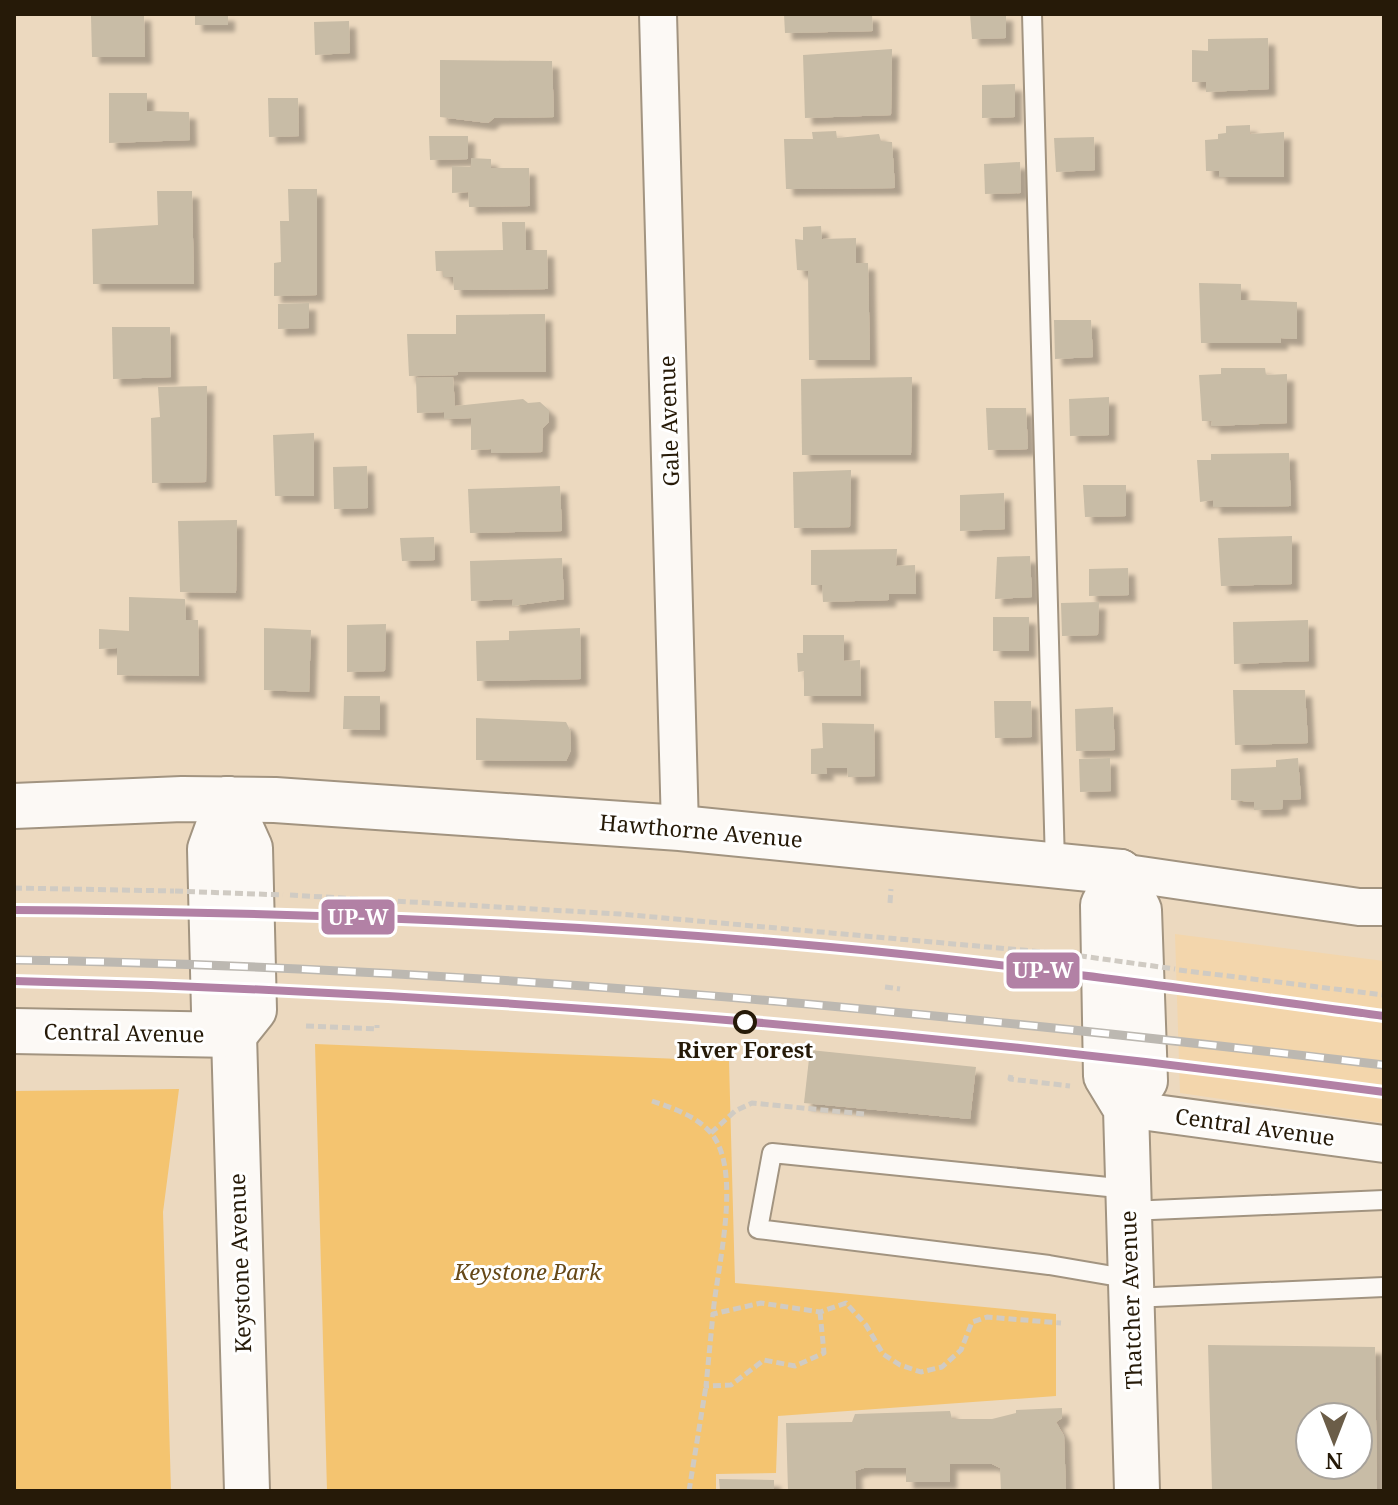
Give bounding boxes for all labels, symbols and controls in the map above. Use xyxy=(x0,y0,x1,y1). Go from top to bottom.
street label: Gale Avenue xyxy=(651,355,685,487)
street label: Hawthorne Avenue xyxy=(598,806,804,854)
line badge: UP-W xyxy=(320,898,396,936)
text: UP-W xyxy=(328,901,389,931)
line badge: UP-W xyxy=(1005,951,1081,990)
text: UP-W xyxy=(1013,954,1074,984)
marker: River Forest xyxy=(734,1011,756,1033)
street label: Central Avenue xyxy=(43,1016,205,1048)
place label: River Forest xyxy=(677,1034,813,1064)
street label: Central Avenue xyxy=(1173,1100,1337,1152)
street label: Keystone Avenue xyxy=(221,1173,257,1353)
street label: Thatcher Avenue xyxy=(1112,1210,1148,1390)
park label: Keystone Park xyxy=(453,1256,603,1286)
north arrow xyxy=(1294,1401,1374,1481)
text: N xyxy=(1325,1447,1343,1477)

